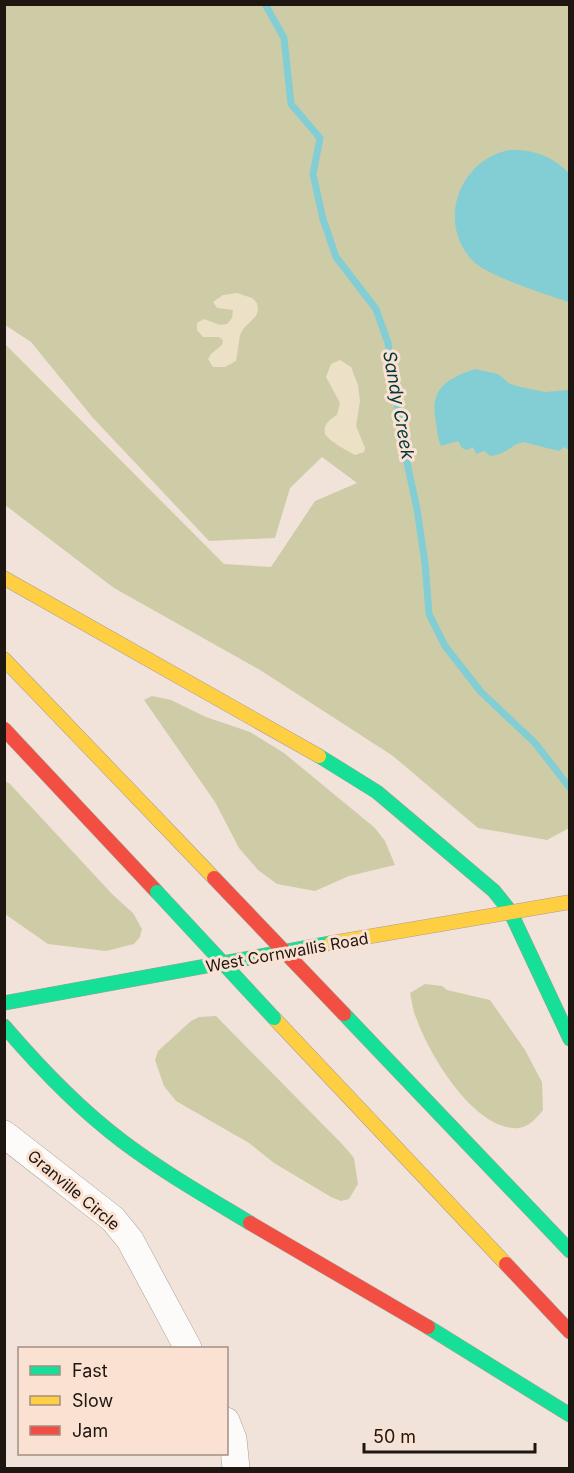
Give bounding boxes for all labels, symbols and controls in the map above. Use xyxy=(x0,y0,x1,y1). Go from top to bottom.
water label: Sandy Creek xyxy=(379,349,419,462)
street label: West Cornwallis Road xyxy=(204,928,370,976)
street label: Granville Circle xyxy=(24,1146,124,1234)
legend xyxy=(18,1347,228,1455)
text: Fast xyxy=(72,1360,108,1381)
text: Slow xyxy=(72,1390,113,1411)
scale bar xyxy=(364,1416,535,1454)
text: Jam xyxy=(72,1420,108,1441)
text: 50 m xyxy=(373,1426,416,1447)

